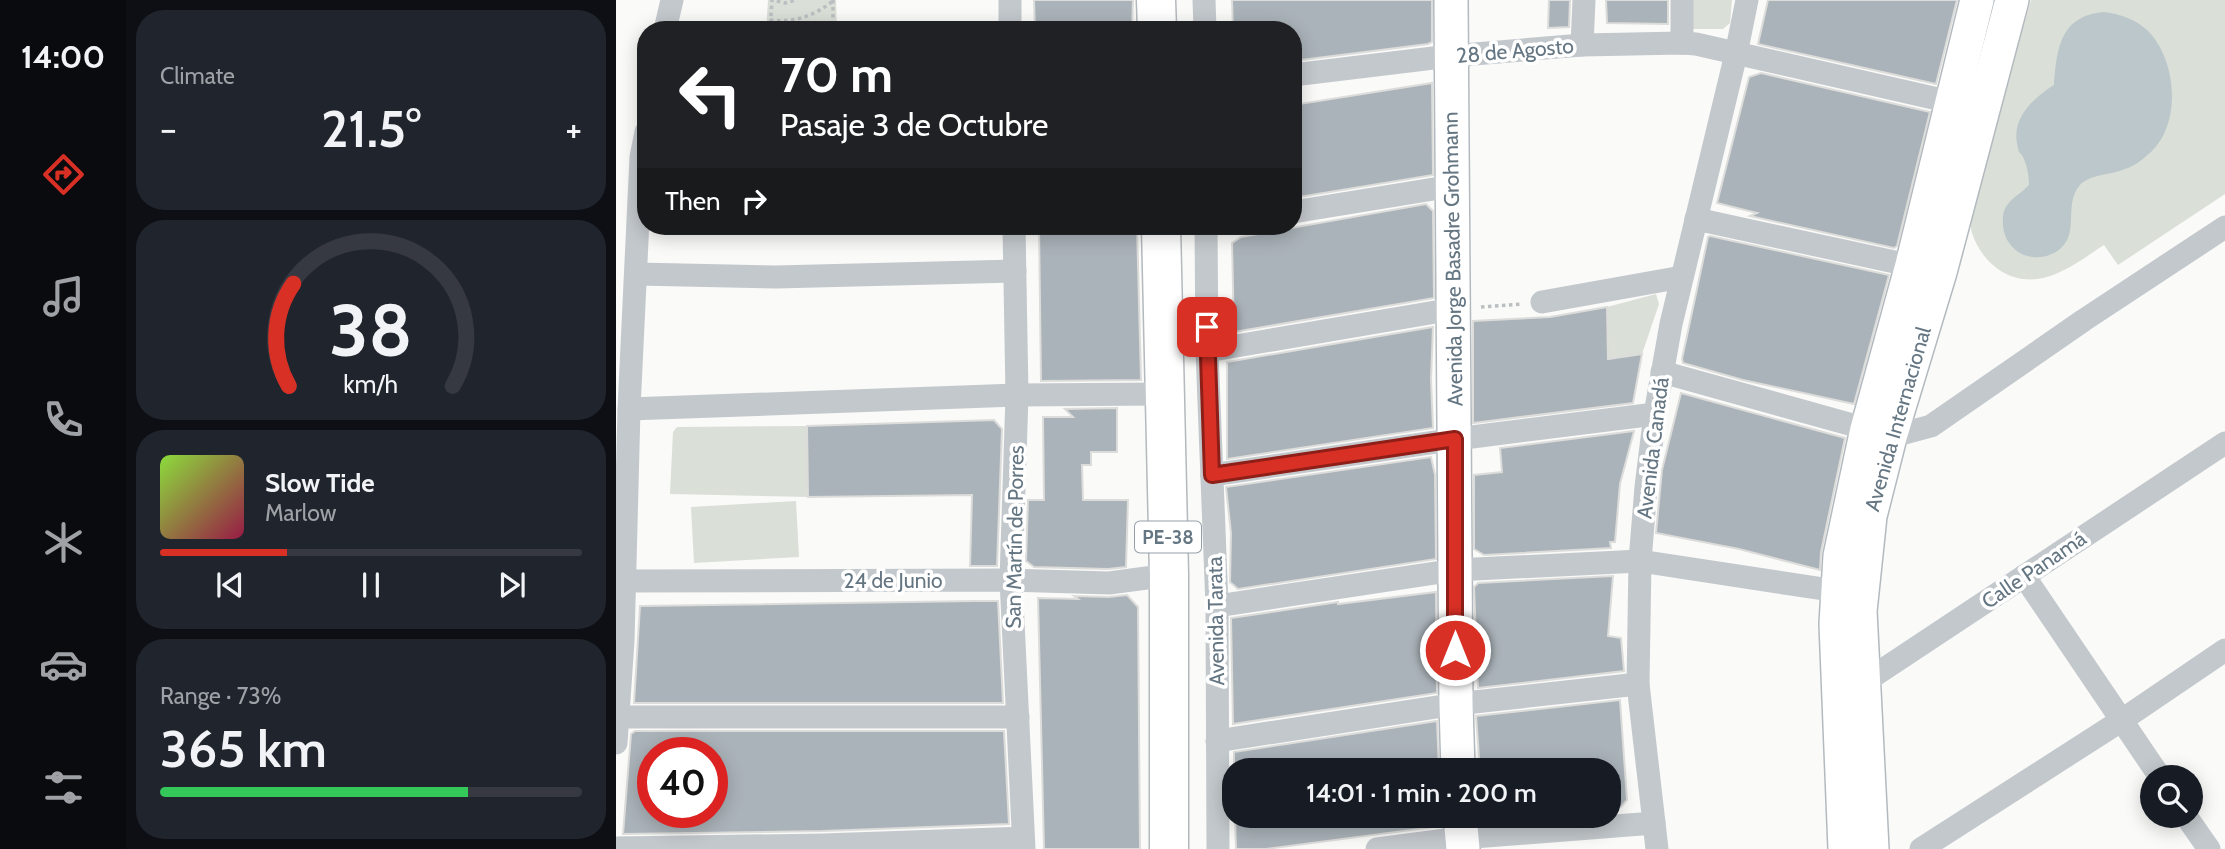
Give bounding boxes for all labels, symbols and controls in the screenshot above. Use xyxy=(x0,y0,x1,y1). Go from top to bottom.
street label: 28 de Agosto xyxy=(1455,33,1575,68)
text: 14:00 xyxy=(21,37,105,76)
text: 70 m xyxy=(780,45,893,104)
icon: left xyxy=(665,49,756,140)
text: Climate xyxy=(160,62,235,90)
text: 21.5° xyxy=(321,97,421,160)
text: − xyxy=(160,105,177,152)
text: + xyxy=(565,105,582,152)
text: Pasaje 3 de Octubre xyxy=(780,105,1048,144)
street label: Avenida Jorge Basadre Grohmann xyxy=(1437,111,1468,407)
icon: directions xyxy=(39,150,88,199)
icon: right xyxy=(735,182,773,220)
text: Then xyxy=(665,185,721,217)
icon: music xyxy=(39,272,88,321)
text: 38 xyxy=(329,286,413,374)
pin xyxy=(1177,297,1237,357)
icon: arrive xyxy=(1188,308,1226,346)
street label: Avenida Internacional xyxy=(1859,324,1936,514)
text: km/h xyxy=(344,368,398,398)
street label: Avenida Canadá xyxy=(1631,376,1674,520)
icon: phone xyxy=(39,395,88,444)
street label: San Martín de Porres xyxy=(1000,445,1029,629)
text: Slow Tide xyxy=(265,467,375,499)
text: Marlow xyxy=(265,499,336,527)
icon: climate xyxy=(39,518,88,567)
road number: PE-38 xyxy=(1135,522,1201,552)
street label: Calle Panamá xyxy=(1977,526,2091,614)
street label: Avenida Tarata xyxy=(1202,556,1229,686)
icon: previous xyxy=(211,566,249,604)
icon: pause xyxy=(352,566,390,604)
icon: next xyxy=(493,566,531,604)
street label: 24 de Junio xyxy=(844,568,942,593)
position arrow xyxy=(1418,613,1492,687)
icon: car xyxy=(39,640,88,689)
text: Range · 73% xyxy=(160,682,281,710)
text: 365 km xyxy=(160,717,327,780)
speed limit sign: 40 xyxy=(637,737,728,828)
icon: filters xyxy=(39,763,88,812)
map controls xyxy=(2140,765,2203,828)
button: search xyxy=(2140,765,2203,828)
text: 14:01 · 1 min · 200 m xyxy=(1306,777,1537,809)

